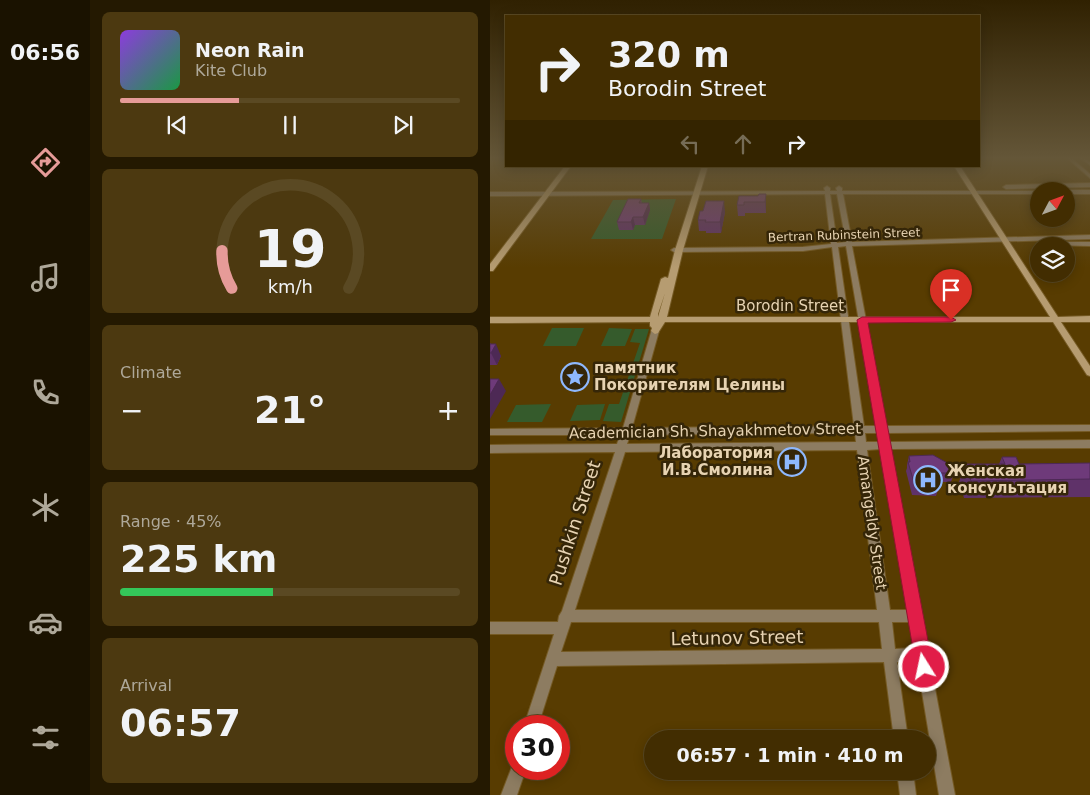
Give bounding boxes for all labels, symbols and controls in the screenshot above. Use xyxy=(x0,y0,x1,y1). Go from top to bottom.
icon: right xyxy=(525,35,590,100)
text: 320 m xyxy=(608,35,730,75)
text: Neon Rain xyxy=(195,39,304,61)
text: 06:56 xyxy=(10,40,80,65)
text: Kite Club xyxy=(195,61,267,80)
text: Borodin Street xyxy=(608,76,766,101)
icon: previous xyxy=(163,111,191,139)
icon: pause xyxy=(276,111,304,139)
icon: next xyxy=(389,111,417,139)
icon: left xyxy=(676,130,704,158)
icon: ahead xyxy=(729,130,757,158)
icon: right xyxy=(782,130,810,158)
icon: directions xyxy=(28,145,63,180)
north arrow xyxy=(1030,182,1075,228)
map controls xyxy=(1030,182,1075,282)
text: 19 xyxy=(254,219,326,279)
street label: Bertran Rubinstein Street xyxy=(768,225,921,245)
button: layers xyxy=(1030,237,1075,282)
icon: music xyxy=(28,260,63,295)
pin xyxy=(930,269,972,320)
text: km/h xyxy=(267,276,313,297)
icon: arrive xyxy=(937,276,965,304)
street label: Borodin Street xyxy=(736,297,844,315)
place label: памятник Покорителям Целины xyxy=(594,359,785,394)
place icon: памятник Покорителям Целины xyxy=(560,362,590,392)
text: Climate xyxy=(120,363,182,382)
icon: phone xyxy=(28,375,63,410)
text: 21° xyxy=(254,388,326,432)
text: − xyxy=(120,394,143,427)
text: + xyxy=(437,394,460,427)
street label: Academician Sh. Shayakhmetov Street xyxy=(569,419,861,443)
place label: Лаборатория И.В.Смолина xyxy=(659,444,773,479)
hospital icon: Лаборатория И.В.Смолина xyxy=(777,447,807,477)
street label: Amangeldy Street xyxy=(854,455,890,591)
street label: Pushkin Street xyxy=(544,458,605,588)
place label: Женская консультация xyxy=(947,462,1067,497)
hospital icon: Женская консультация xyxy=(913,465,943,495)
icon: climate xyxy=(28,490,63,525)
text: Range · 45% xyxy=(120,512,222,531)
text: 225 km xyxy=(120,537,277,581)
icon: car xyxy=(28,605,63,640)
street label: Letunov Street xyxy=(670,626,804,649)
position arrow xyxy=(897,640,949,692)
text: Arrival xyxy=(120,676,172,695)
text: 06:57 xyxy=(120,701,241,745)
speed limit sign: 30 xyxy=(505,715,570,780)
icon: filters xyxy=(28,720,63,755)
text: 06:57 · 1 min · 410 m xyxy=(676,744,904,766)

